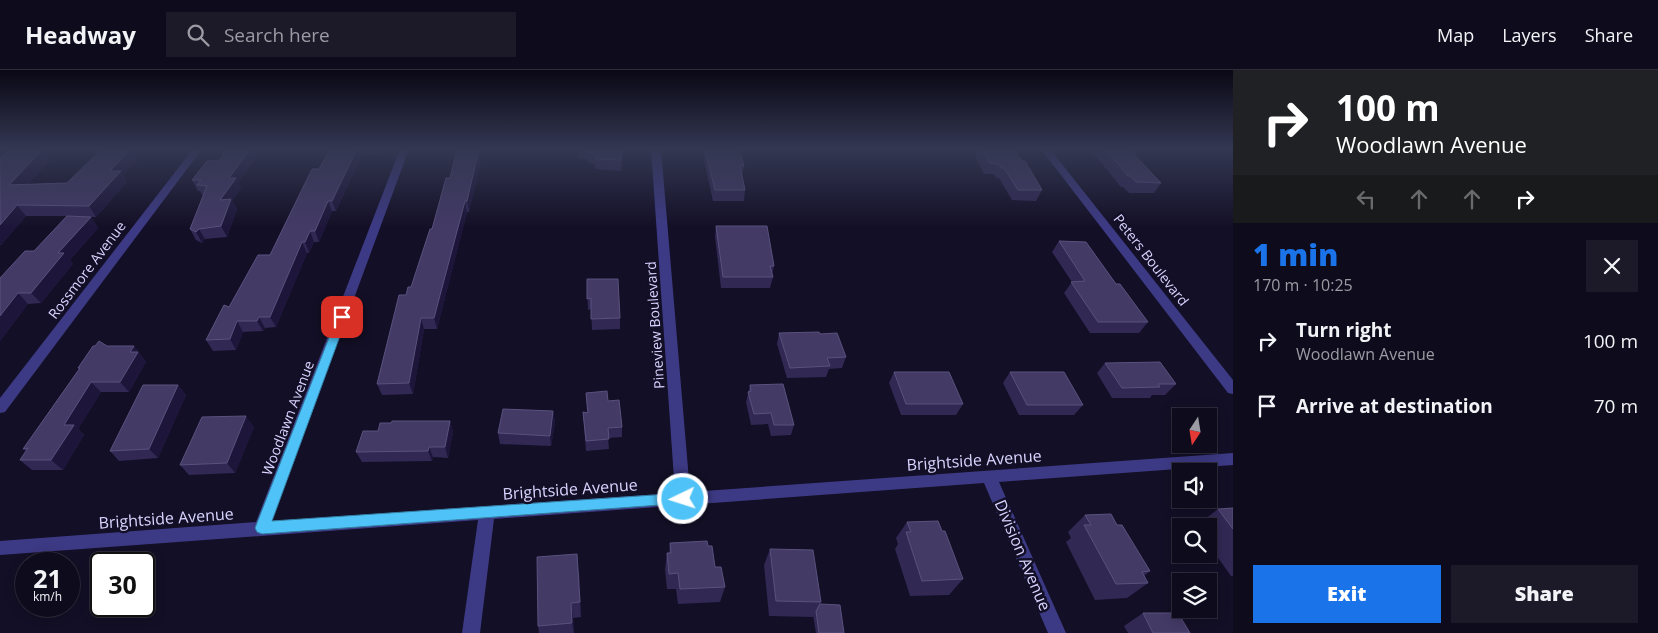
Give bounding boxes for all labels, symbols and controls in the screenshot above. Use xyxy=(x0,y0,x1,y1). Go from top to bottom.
search box xyxy=(166,12,516,57)
text: Headway xyxy=(25,18,136,51)
icon: search xyxy=(184,21,212,49)
text: Search here xyxy=(224,22,330,48)
text: Map xyxy=(1437,23,1474,47)
text: Layers xyxy=(1502,23,1557,47)
text: Share xyxy=(1585,23,1633,47)
text: 100 m xyxy=(1336,84,1440,131)
icon: right xyxy=(1253,90,1318,155)
text: Woodlawn Avenue xyxy=(1336,129,1527,159)
icon: left xyxy=(1352,185,1380,213)
icon: ahead xyxy=(1405,185,1433,213)
icon: ahead xyxy=(1458,185,1486,213)
icon: right xyxy=(1511,185,1539,213)
street label: Peters Boulevard xyxy=(1110,210,1193,310)
street label: Rossmore Avenue xyxy=(44,217,130,322)
text: 1 min xyxy=(1253,234,1338,275)
button: close xyxy=(1586,240,1638,292)
street label: Pineview Boulevard xyxy=(641,261,668,389)
text: 170 m · 10:25 xyxy=(1253,274,1353,296)
pin xyxy=(321,296,363,338)
icon: arrive xyxy=(328,303,356,331)
text: Turn right xyxy=(1296,317,1391,343)
icon: right xyxy=(1253,327,1281,355)
text: 100 m xyxy=(1583,328,1638,354)
text: Woodlawn Avenue xyxy=(1296,343,1435,365)
street label: Woodlawn Avenue xyxy=(257,358,318,478)
icon: arrive xyxy=(1253,392,1281,420)
text: Arrive at destination xyxy=(1296,393,1493,419)
text: 70 m xyxy=(1594,393,1638,419)
north arrow xyxy=(1172,408,1218,452)
map controls xyxy=(1172,408,1217,618)
street label: Brightside Avenue xyxy=(906,444,1042,476)
button: sound xyxy=(1172,463,1217,508)
position arrow xyxy=(656,472,708,524)
street label: Brightside Avenue xyxy=(502,473,638,505)
street label: Division Avenue xyxy=(990,496,1056,614)
street label: Brightside Avenue xyxy=(98,502,234,534)
button: search xyxy=(1172,518,1217,563)
speed limit sign: 30 xyxy=(90,552,155,617)
text: 21 xyxy=(33,561,62,595)
button: Exit xyxy=(1253,565,1441,623)
button: Share xyxy=(1451,565,1638,623)
button: layers xyxy=(1172,573,1217,618)
text: km/h xyxy=(33,588,62,605)

